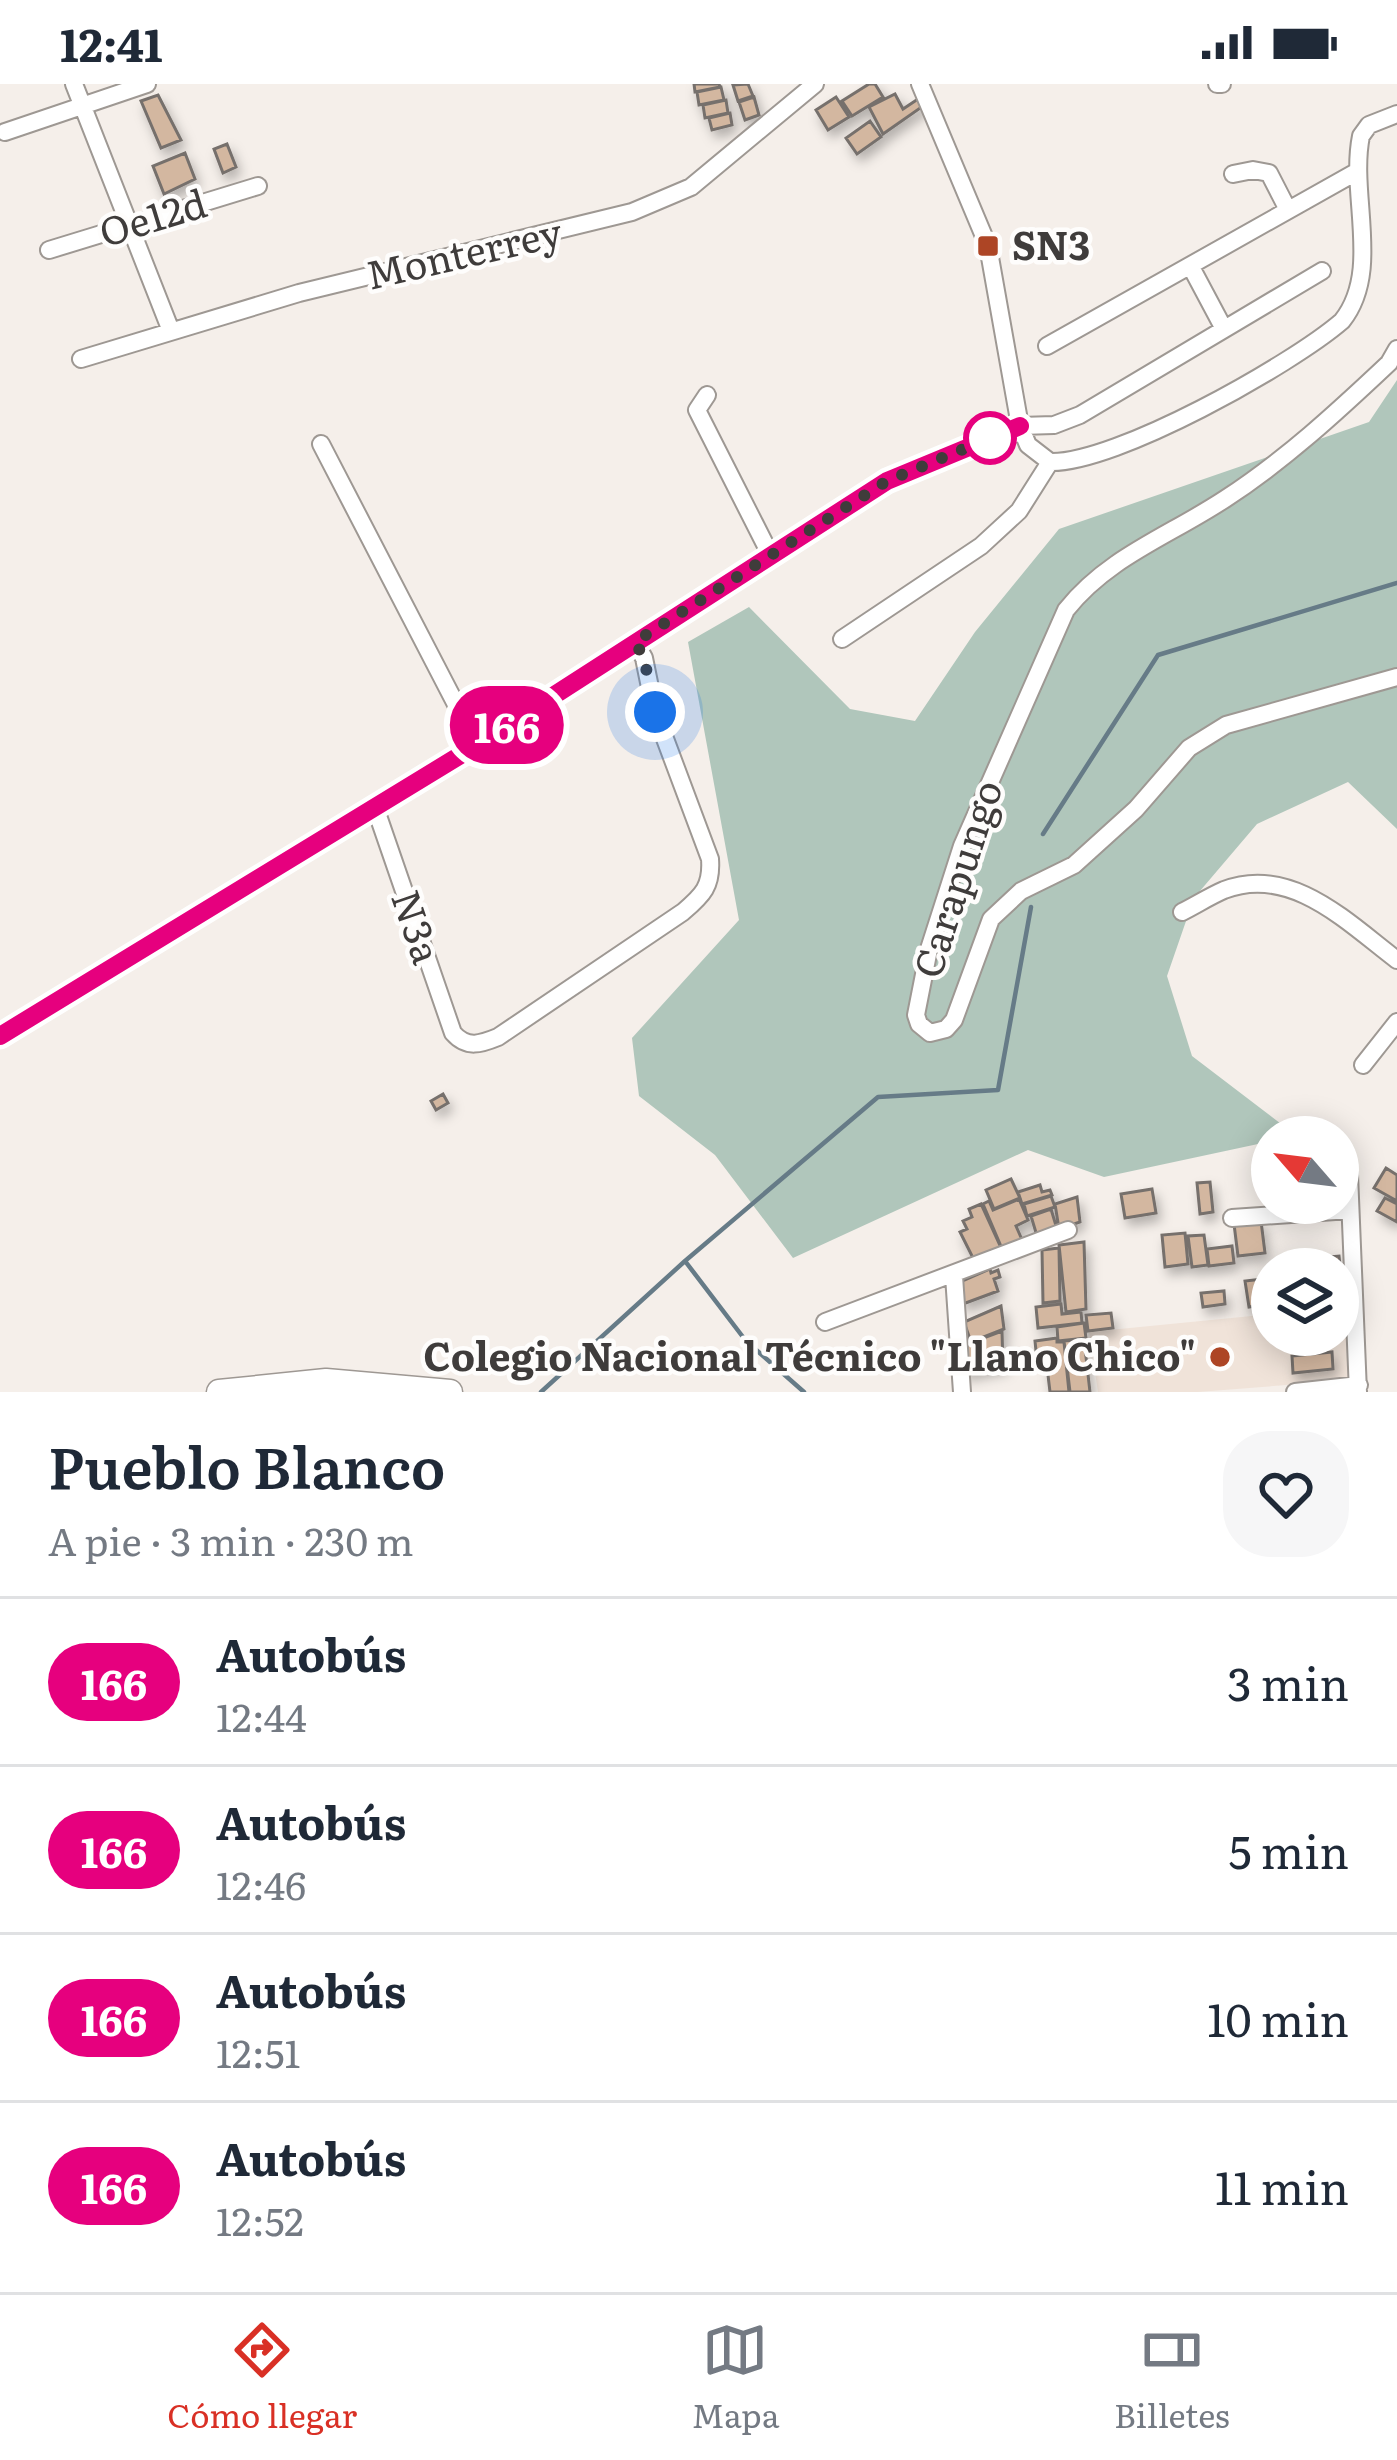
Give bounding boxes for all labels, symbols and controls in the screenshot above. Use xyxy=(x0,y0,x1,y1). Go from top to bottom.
text: 12:41 xyxy=(60,9,163,76)
street label: Oe12d xyxy=(91,171,213,259)
street label: Monterrey xyxy=(360,200,568,302)
place label: SN3 xyxy=(1012,214,1090,272)
marker: SN3 xyxy=(975,233,1001,259)
unlabelled marker xyxy=(965,413,1015,463)
your location xyxy=(625,682,685,742)
line badge: 166 xyxy=(438,686,576,764)
text: 166 xyxy=(474,694,540,756)
street label: Carapungo xyxy=(896,772,1014,984)
street label: N3a xyxy=(379,881,458,971)
north arrow xyxy=(1251,1116,1359,1224)
map controls xyxy=(1251,1116,1359,1356)
button: layers xyxy=(1251,1248,1359,1356)
place label: Colegio Nacional Técnico "Llano Chico" xyxy=(423,1325,1196,1383)
marker: Colegio Nacional Técnico "Llano Chico" xyxy=(1207,1344,1233,1370)
text: Pueblo Blanco xyxy=(48,1422,446,1507)
button: heart xyxy=(1223,1431,1349,1557)
text: A pie · 3 min · 230 m xyxy=(48,1510,414,1568)
text: Autobús xyxy=(216,1619,406,1686)
text: 3 min xyxy=(1227,1648,1349,1715)
text: 166 xyxy=(81,1651,147,1713)
text: 12:44 xyxy=(216,1686,307,1744)
text: Autobús xyxy=(216,1787,406,1854)
text: 5 min xyxy=(1229,1816,1349,1883)
text: 166 xyxy=(81,1819,147,1881)
text: 12:46 xyxy=(216,1854,306,1912)
text: Autobús xyxy=(216,1955,406,2022)
text: 10 min xyxy=(1207,1984,1349,2051)
text: 166 xyxy=(81,1987,147,2049)
text: 12:51 xyxy=(216,2022,300,2080)
text: Autobús xyxy=(216,2123,406,2190)
text: 11 min xyxy=(1215,2152,1349,2219)
text: 166 xyxy=(81,2155,147,2217)
text: 12:52 xyxy=(216,2190,304,2248)
tab: Cómo llegar xyxy=(167,2317,357,2438)
tab: Mapa xyxy=(691,2317,780,2438)
tab: Billetes xyxy=(1114,2317,1230,2438)

